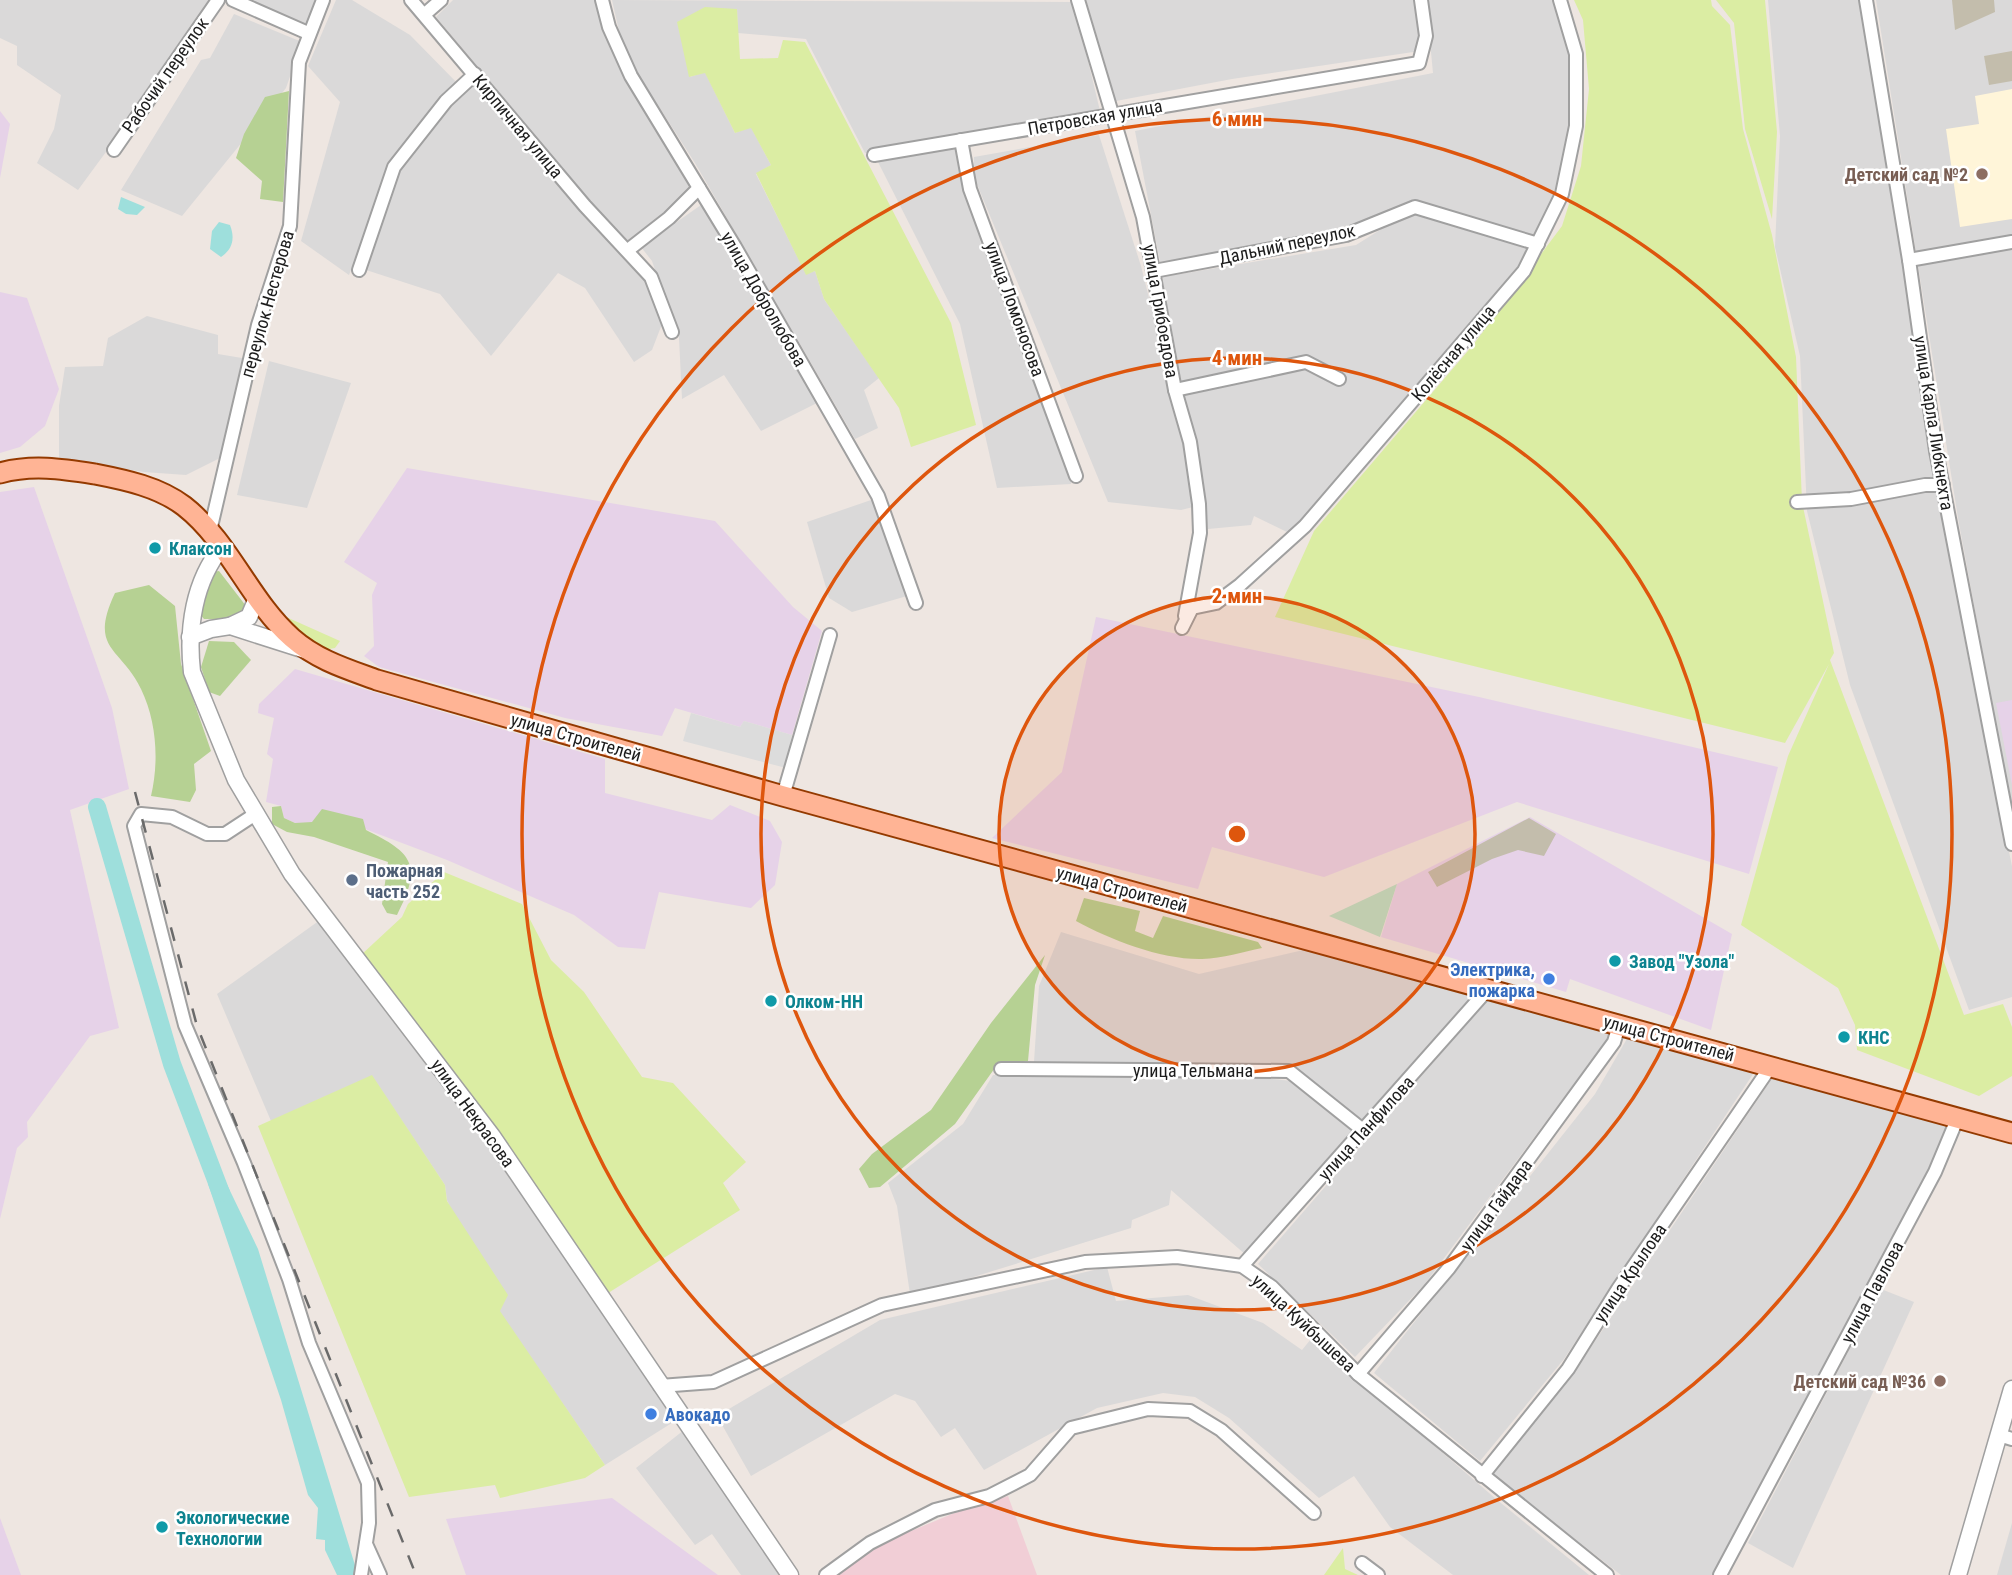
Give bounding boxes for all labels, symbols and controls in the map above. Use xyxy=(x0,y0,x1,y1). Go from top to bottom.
street label: Рабочий переулок xyxy=(117,13,213,137)
street label: Кирпичная улица xyxy=(468,70,568,182)
street label: Петровская улица xyxy=(1026,95,1164,139)
text: 6 мин xyxy=(1212,107,1262,131)
place label: Детский сад №2 xyxy=(1845,164,1968,185)
marker: Детский сад №2 xyxy=(1974,166,1990,182)
street label: Дальний переулок xyxy=(1217,219,1357,269)
street label: переулок Нестерова xyxy=(236,228,298,380)
street label: улица Добролюбова xyxy=(717,228,811,370)
street label: улица Ломоносова xyxy=(981,239,1049,379)
street label: улица Грибоедова xyxy=(1139,243,1183,379)
street label: Колёсная улица xyxy=(1407,301,1499,405)
street label: улица Карла Либкнехта xyxy=(1910,334,1958,512)
text: 4 мин xyxy=(1212,346,1262,370)
place label: Клаксон xyxy=(169,538,232,559)
marker: Клаксон xyxy=(147,540,163,556)
text: 2 мин xyxy=(1212,584,1262,608)
street label: улица Строителей xyxy=(508,708,644,766)
centre of rings xyxy=(1225,822,1249,846)
place label: Пожарная часть 252 xyxy=(366,860,443,902)
street label: улица Строителей xyxy=(1054,861,1190,917)
marker: Пожарная часть 252 xyxy=(344,872,360,888)
place label: Завод "Узола" xyxy=(1629,951,1734,972)
marker: Завод "Узола" xyxy=(1607,953,1623,969)
place label: Электрика, пожарка xyxy=(1450,959,1535,1001)
marker: Электрика, пожарка xyxy=(1541,971,1557,987)
place label: Олком-НН xyxy=(785,991,863,1012)
marker: Олком-НН xyxy=(763,993,779,1009)
street label: улица Строителей xyxy=(1601,1010,1737,1066)
place label: КНС xyxy=(1858,1027,1889,1048)
marker: КНС xyxy=(1836,1029,1852,1045)
street label: улица Некрасова xyxy=(427,1055,519,1171)
street label: улица Тельмана xyxy=(1133,1060,1253,1081)
street label: улица Панфилова xyxy=(1314,1072,1418,1184)
street label: улица Гайдара xyxy=(1456,1155,1536,1255)
street label: улица Крылова xyxy=(1589,1220,1671,1326)
street label: улица Павлова xyxy=(1836,1237,1908,1347)
street label: улица Куйбышева xyxy=(1248,1270,1360,1376)
place label: Детский сад №36 xyxy=(1794,1371,1926,1392)
marker: Детский сад №36 xyxy=(1932,1373,1948,1389)
place label: Авокадо xyxy=(665,1404,730,1425)
marker: Авокадо xyxy=(643,1406,659,1422)
place label: Экологические Технологии xyxy=(176,1507,290,1549)
marker: Экологические Технологии xyxy=(154,1519,170,1535)

